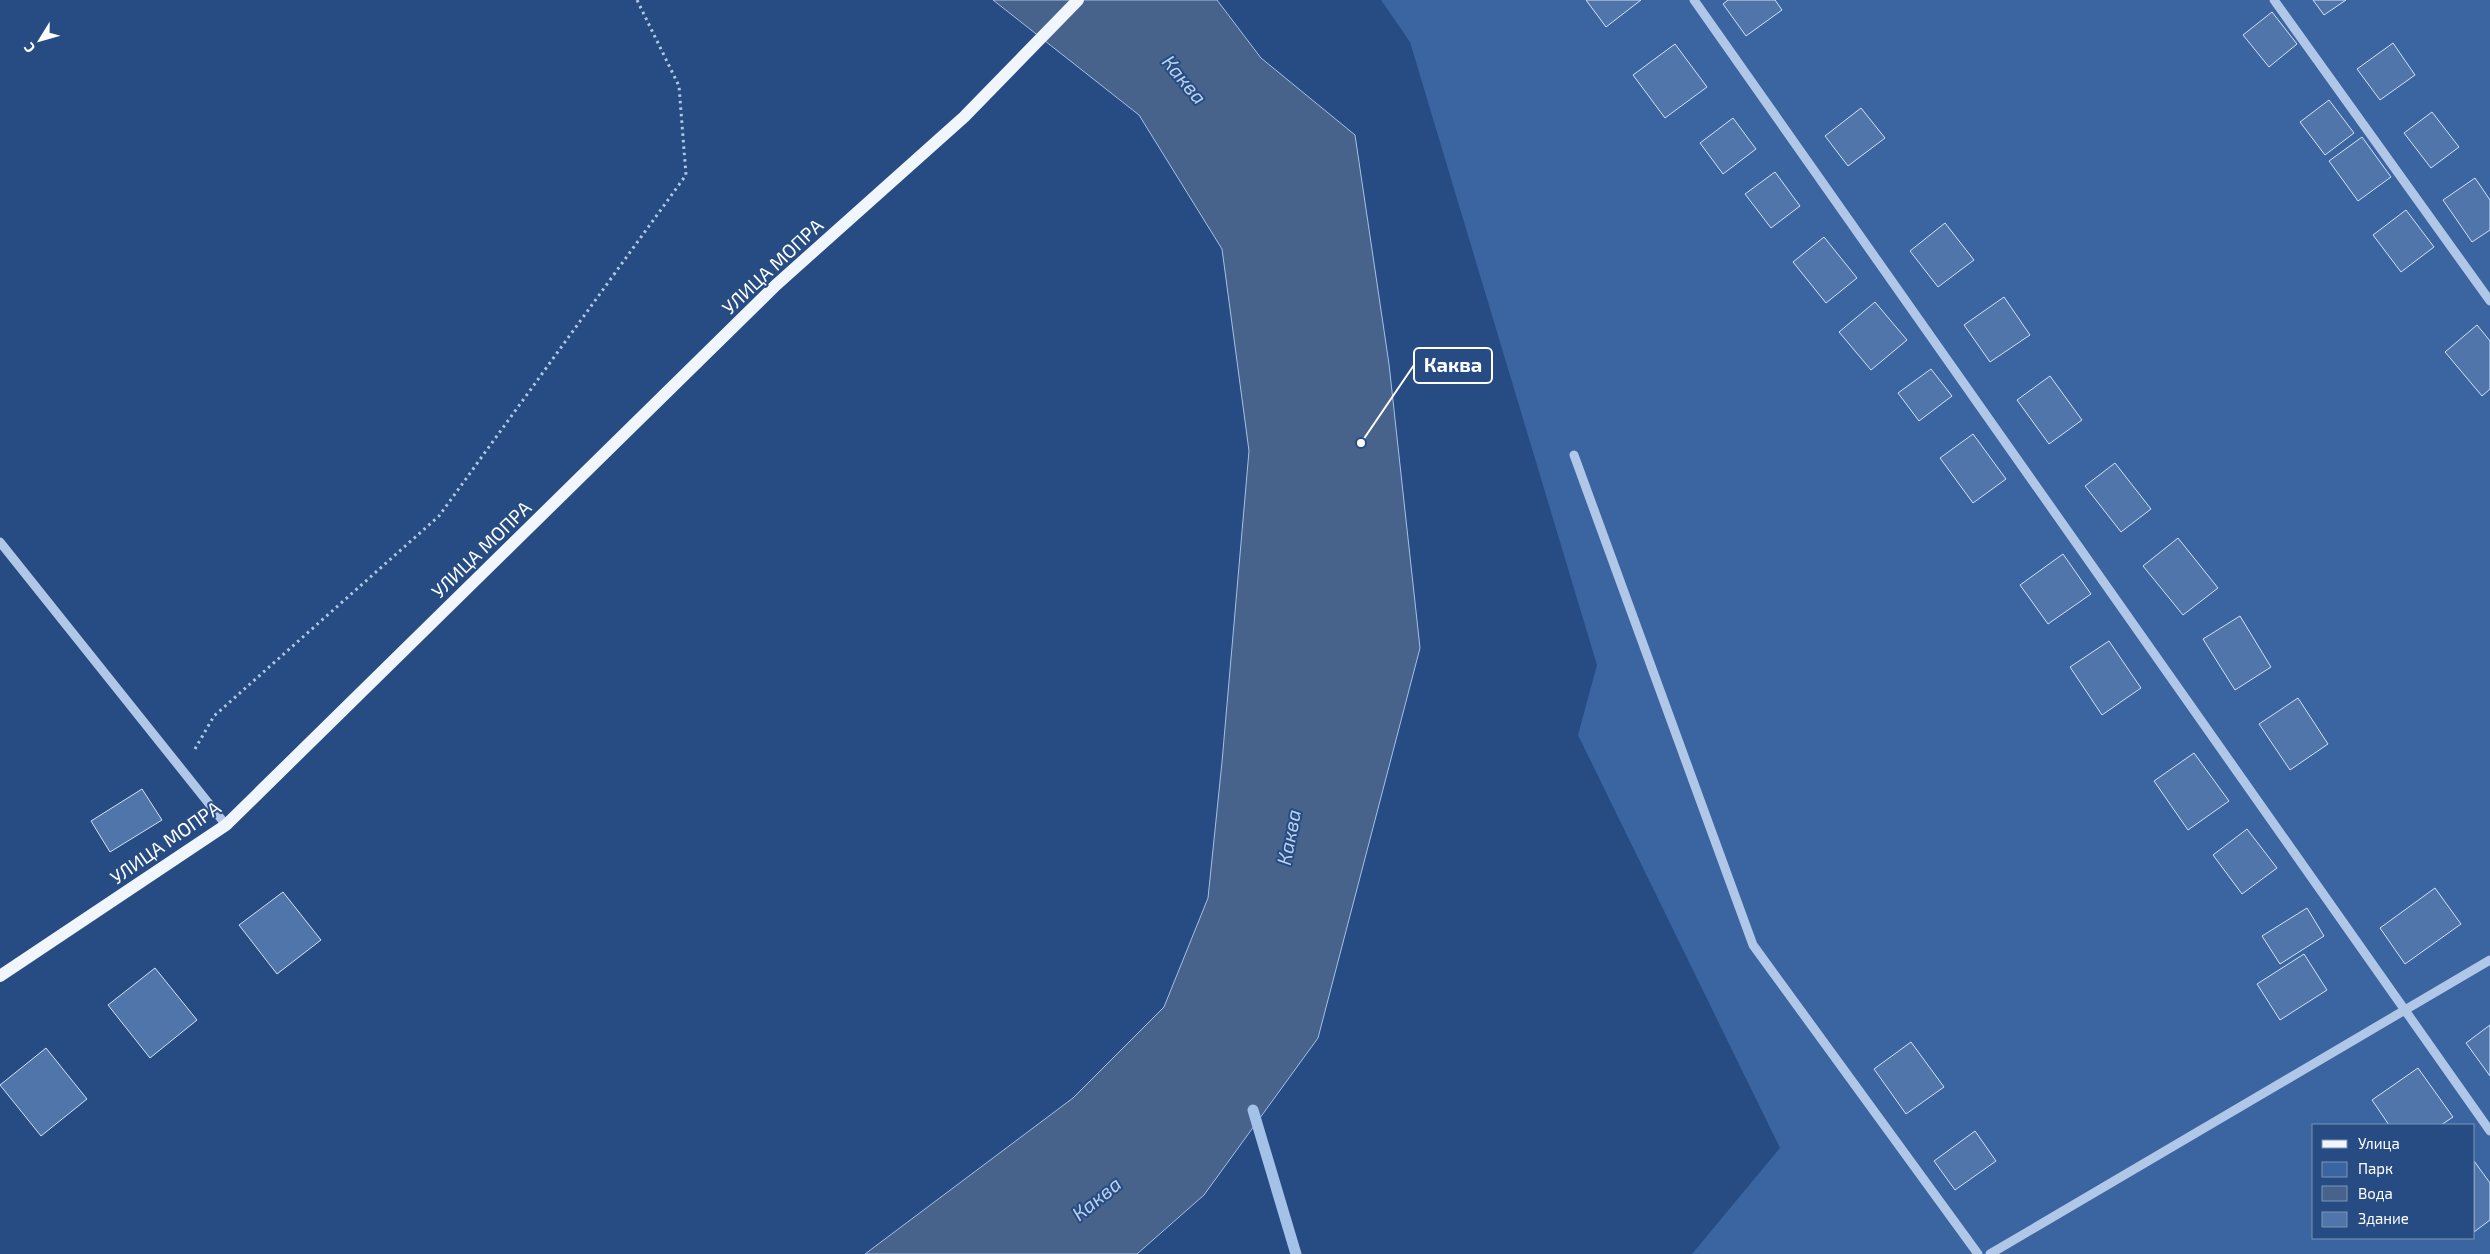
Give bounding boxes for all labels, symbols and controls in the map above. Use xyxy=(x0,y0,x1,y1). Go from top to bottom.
north arrow xyxy=(15,15,65,65)
text: С xyxy=(20,40,38,57)
water label: Каква xyxy=(1158,50,1212,108)
street label: УЛИЦА МОПРА xyxy=(717,213,827,319)
callout: Каква xyxy=(1414,348,1492,383)
text: Каква xyxy=(1424,352,1482,376)
street label: УЛИЦА МОПРА xyxy=(426,496,536,602)
street label: УЛИЦА МОПРА xyxy=(105,795,225,889)
water label: Каква xyxy=(1271,807,1305,867)
legend xyxy=(2312,1124,2475,1239)
text: Улица xyxy=(2358,1134,2400,1152)
text: Парк xyxy=(2358,1159,2393,1177)
water label: Каква xyxy=(1067,1171,1125,1225)
text: Вода xyxy=(2358,1184,2393,1202)
text: Здание xyxy=(2358,1209,2409,1227)

